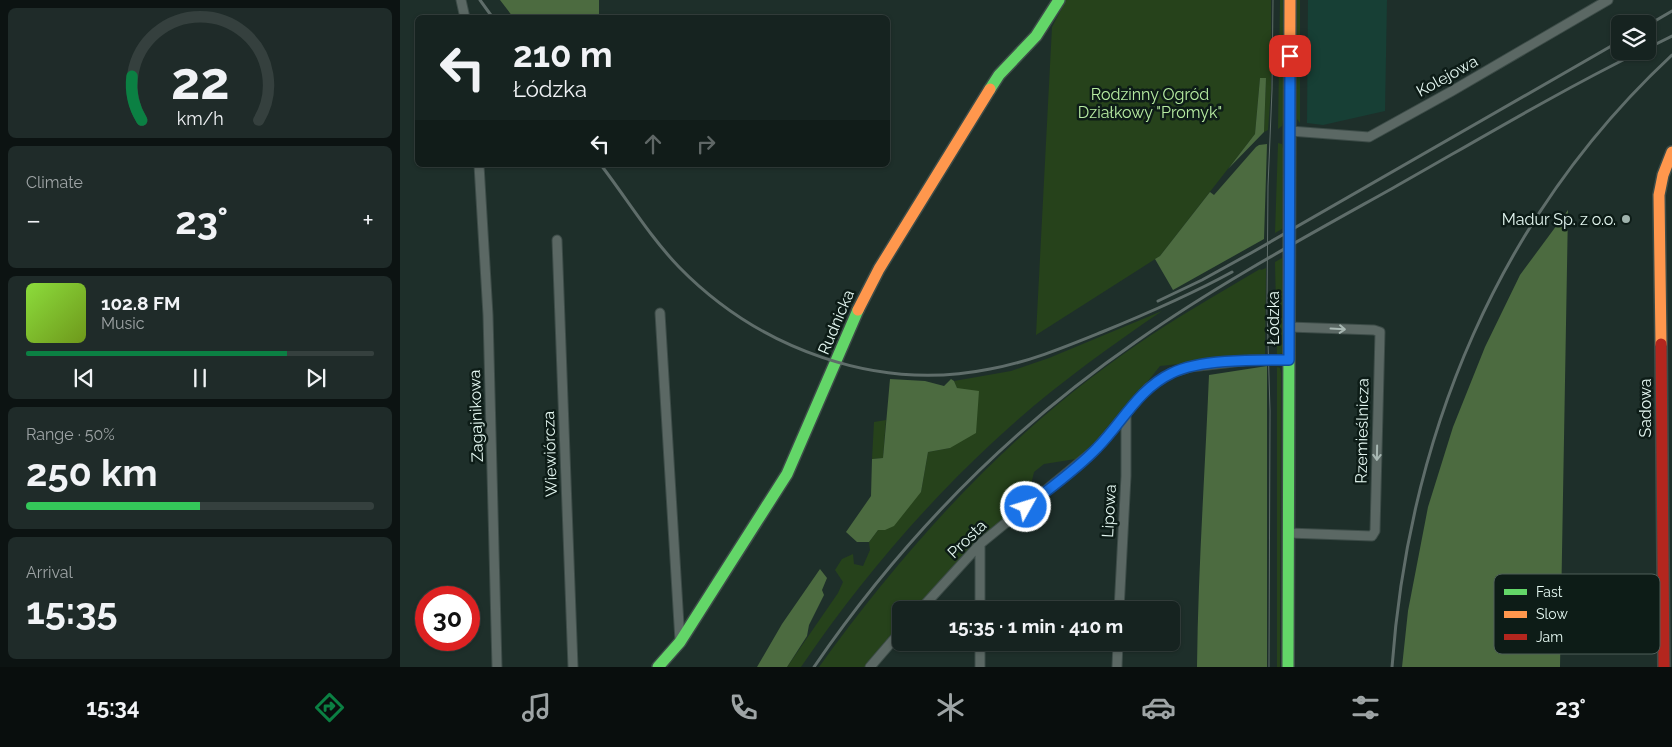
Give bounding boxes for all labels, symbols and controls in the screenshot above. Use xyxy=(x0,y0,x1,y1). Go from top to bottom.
map controls xyxy=(1611,15,1656,60)
button: layers xyxy=(1611,15,1656,60)
text: 210 m xyxy=(513,34,613,75)
icon: left xyxy=(430,35,495,100)
pin xyxy=(1269,35,1311,77)
icon: arrive xyxy=(1276,42,1304,70)
text: 22 xyxy=(171,50,229,111)
street label: Kolejowa xyxy=(1413,51,1481,101)
text: Łódzka xyxy=(513,76,587,102)
park label: Rodzinny Ogród Działkowy "Promyk" xyxy=(1078,85,1222,122)
text: km/h xyxy=(176,108,224,129)
icon: left xyxy=(586,130,614,158)
icon: ahead xyxy=(639,130,667,158)
icon: right xyxy=(692,130,720,158)
text: Climate xyxy=(26,173,83,192)
text: 23° xyxy=(175,198,228,243)
text: − xyxy=(26,204,41,237)
text: + xyxy=(362,204,374,237)
place label: Madur Sp. z o.o. xyxy=(1502,210,1616,229)
marker: Madur Sp. z o.o. xyxy=(1620,213,1632,225)
street label: Rudnicka xyxy=(814,287,858,357)
street label: Łódzka xyxy=(1264,291,1283,345)
text: 102.8 FM xyxy=(101,292,180,314)
text: Music xyxy=(101,314,145,333)
one-way arrow xyxy=(1330,324,1346,333)
icon: previous xyxy=(70,364,98,392)
icon: pause xyxy=(186,364,214,392)
icon: next xyxy=(302,364,330,392)
street label: Zagajnikowa xyxy=(465,369,487,463)
street label: Rzemieślnicza xyxy=(1352,378,1372,484)
street label: Sadowa xyxy=(1636,378,1655,438)
street label: Wiewiórcza xyxy=(539,411,561,497)
text: Range · 50% xyxy=(26,425,115,444)
one-way arrow xyxy=(1372,444,1382,461)
text: 250 km xyxy=(26,450,158,495)
position arrow xyxy=(999,480,1051,532)
street label: Lipowa xyxy=(1098,484,1120,538)
street label: Prosta xyxy=(944,516,990,562)
text: Arrival xyxy=(26,563,73,582)
legend xyxy=(1494,574,1660,654)
text: Fast xyxy=(1536,584,1563,600)
speed limit sign: 30 xyxy=(415,586,480,651)
text: 15:35 xyxy=(26,588,117,633)
text: Slow xyxy=(1536,606,1568,622)
text: 15:35 · 1 min · 410 m xyxy=(949,615,1123,637)
text: Jam xyxy=(1536,629,1563,645)
icon: directions xyxy=(312,690,347,725)
icon: music xyxy=(519,690,554,725)
icon: phone xyxy=(726,690,761,725)
icon: climate xyxy=(933,690,968,725)
icon: car xyxy=(1141,690,1176,725)
icon: filters xyxy=(1348,690,1383,725)
text: 15:34 xyxy=(86,694,139,720)
text: 23° xyxy=(1555,694,1586,720)

